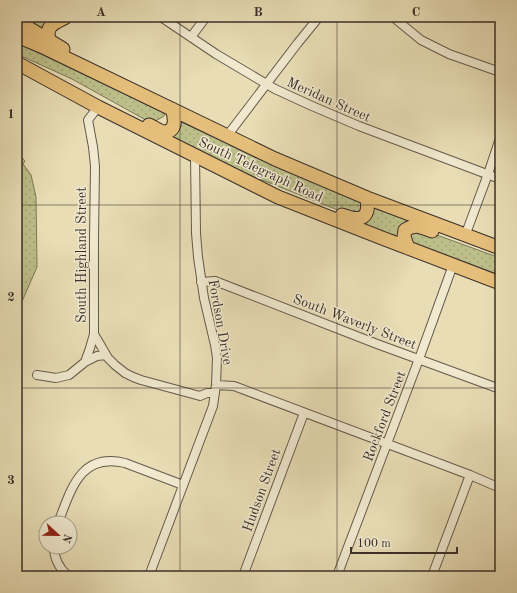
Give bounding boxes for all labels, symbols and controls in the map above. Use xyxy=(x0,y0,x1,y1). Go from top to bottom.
text: A xyxy=(96,6,106,19)
text: B xyxy=(253,6,263,19)
text: C xyxy=(412,6,420,19)
street label: Meridan Street xyxy=(284,75,373,125)
text: 1 xyxy=(7,108,15,121)
street label: South Telegraph Road xyxy=(196,135,325,205)
street label: South Highland Street xyxy=(75,187,89,323)
street label: Fordson Drive xyxy=(206,278,234,366)
text: 2 xyxy=(7,291,15,304)
street label: South Waverly Street xyxy=(291,292,418,352)
street label: Rockford Street xyxy=(361,369,409,464)
street label: Hudson Street xyxy=(240,447,283,534)
text: 3 xyxy=(7,474,15,487)
north arrow xyxy=(38,515,78,555)
scale bar xyxy=(351,529,457,555)
text: N xyxy=(59,532,73,545)
text: 100 m xyxy=(357,538,391,550)

